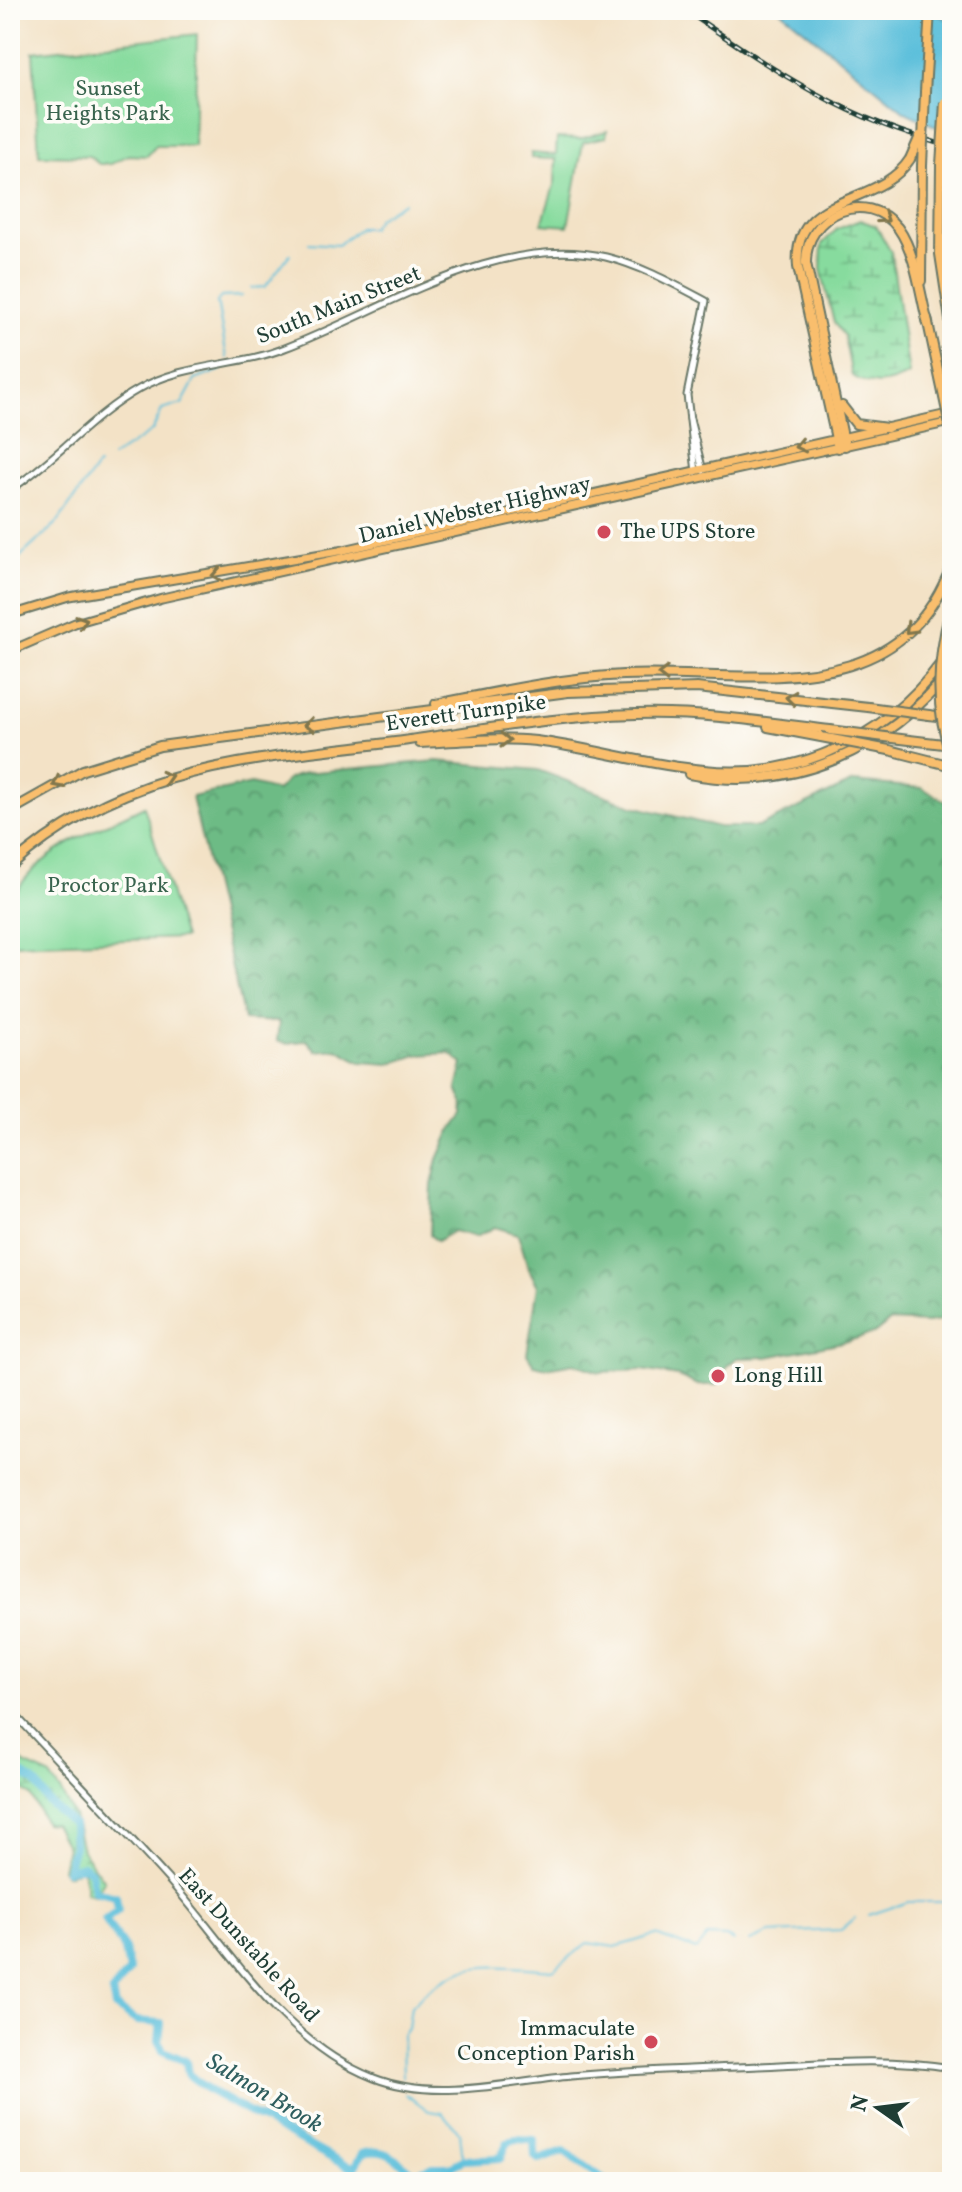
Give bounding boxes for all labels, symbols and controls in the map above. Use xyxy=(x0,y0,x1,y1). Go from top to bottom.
park label: Sunset Heights Park xyxy=(46,74,170,130)
one-way arrow xyxy=(876,208,890,223)
street label: South Main Street xyxy=(252,259,426,353)
one-way arrow xyxy=(793,437,807,454)
street label: Daniel Webster Highway xyxy=(356,469,594,553)
place label: The UPS Store xyxy=(620,517,756,548)
marker: The UPS Store xyxy=(595,523,613,541)
one-way arrow xyxy=(210,565,223,582)
one-way arrow xyxy=(74,614,88,630)
one-way arrow xyxy=(905,619,919,634)
one-way arrow xyxy=(656,665,669,683)
street label: Everett Turnpike xyxy=(384,687,548,741)
one-way arrow xyxy=(784,690,797,707)
one-way arrow xyxy=(302,716,316,733)
one-way arrow xyxy=(499,731,512,749)
one-way arrow xyxy=(160,770,174,786)
one-way arrow xyxy=(51,773,66,788)
park label: Proctor Park xyxy=(47,871,169,902)
place label: Long Hill xyxy=(734,1361,823,1392)
marker: Long Hill xyxy=(709,1367,727,1385)
street label: East Dunstable Road xyxy=(170,1862,326,2030)
place label: Immaculate Conception Parish xyxy=(457,2014,635,2070)
marker: Immaculate Conception Parish xyxy=(642,2033,660,2051)
water label: Salmon Brook xyxy=(199,2046,329,2142)
north arrow xyxy=(838,2068,918,2148)
text: N xyxy=(844,2092,878,2115)

